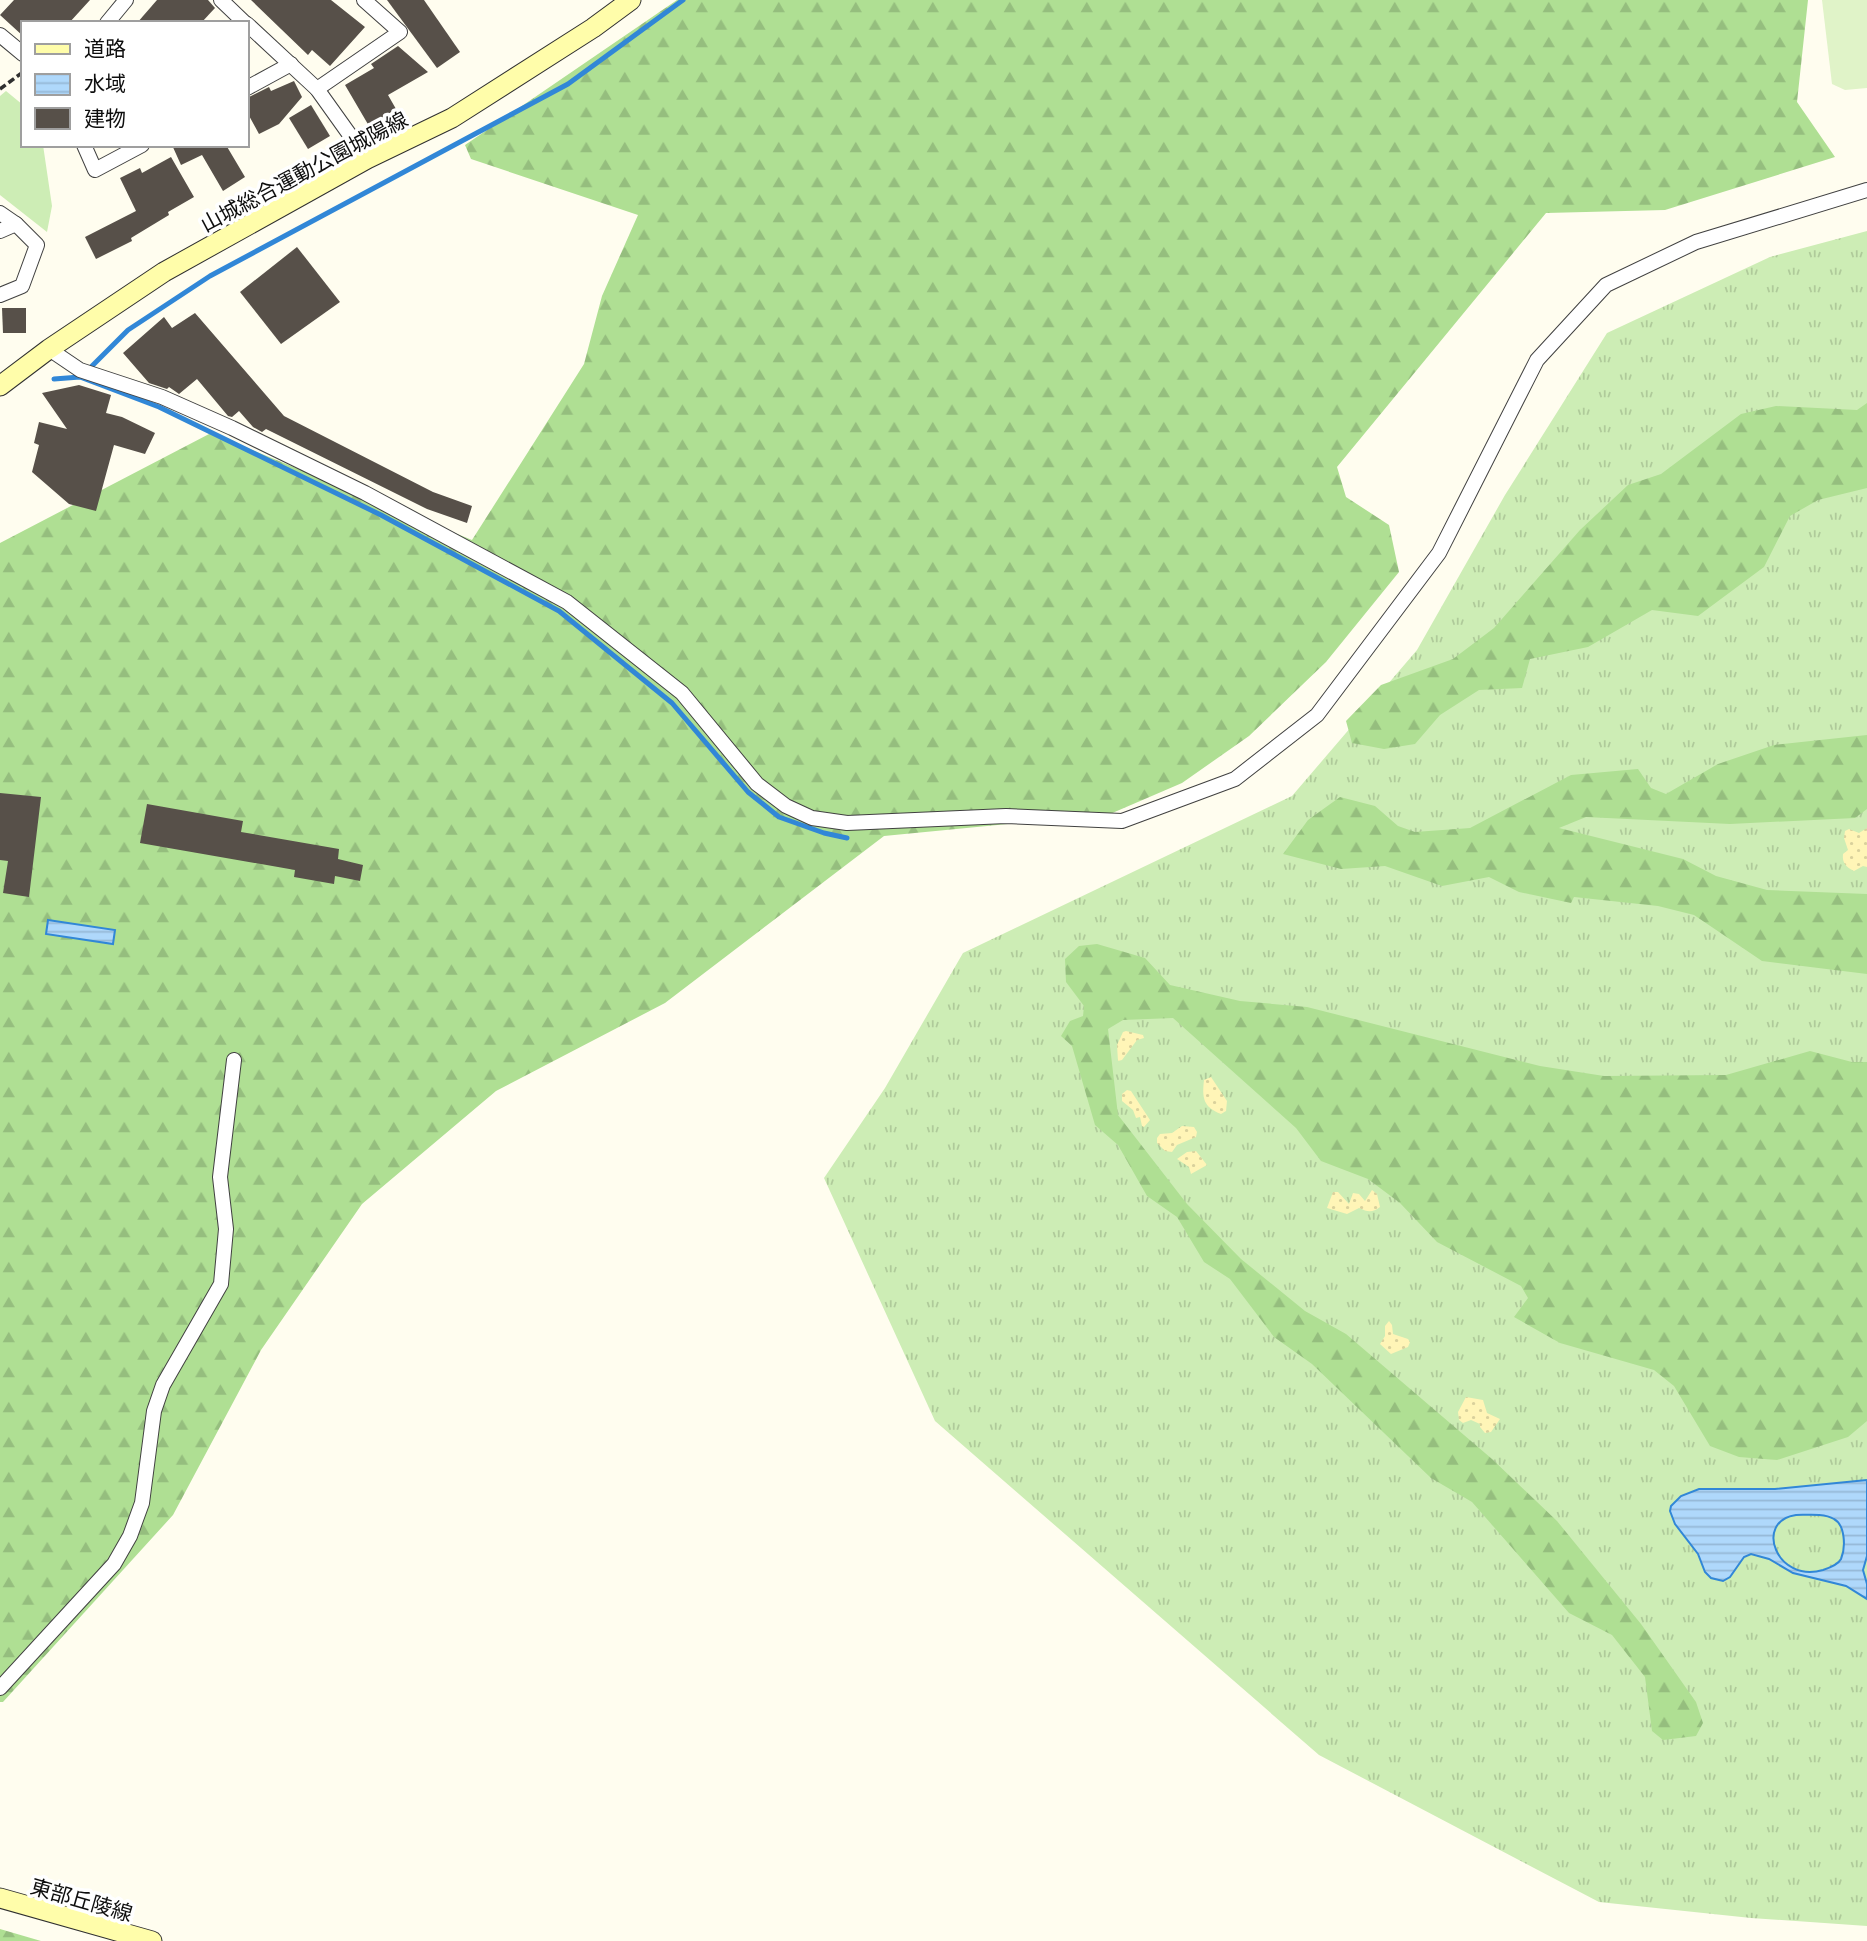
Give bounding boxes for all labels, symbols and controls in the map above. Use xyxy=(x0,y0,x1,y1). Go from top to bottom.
legend xyxy=(21,21,248,147)
text: 道路 xyxy=(84,31,126,62)
text: 水域 xyxy=(84,66,126,97)
text: 建物 xyxy=(84,101,126,132)
street label: 山城総合運動公園城陽線 xyxy=(194,102,412,238)
street label: 東部丘陵線 xyxy=(27,1869,137,1927)

